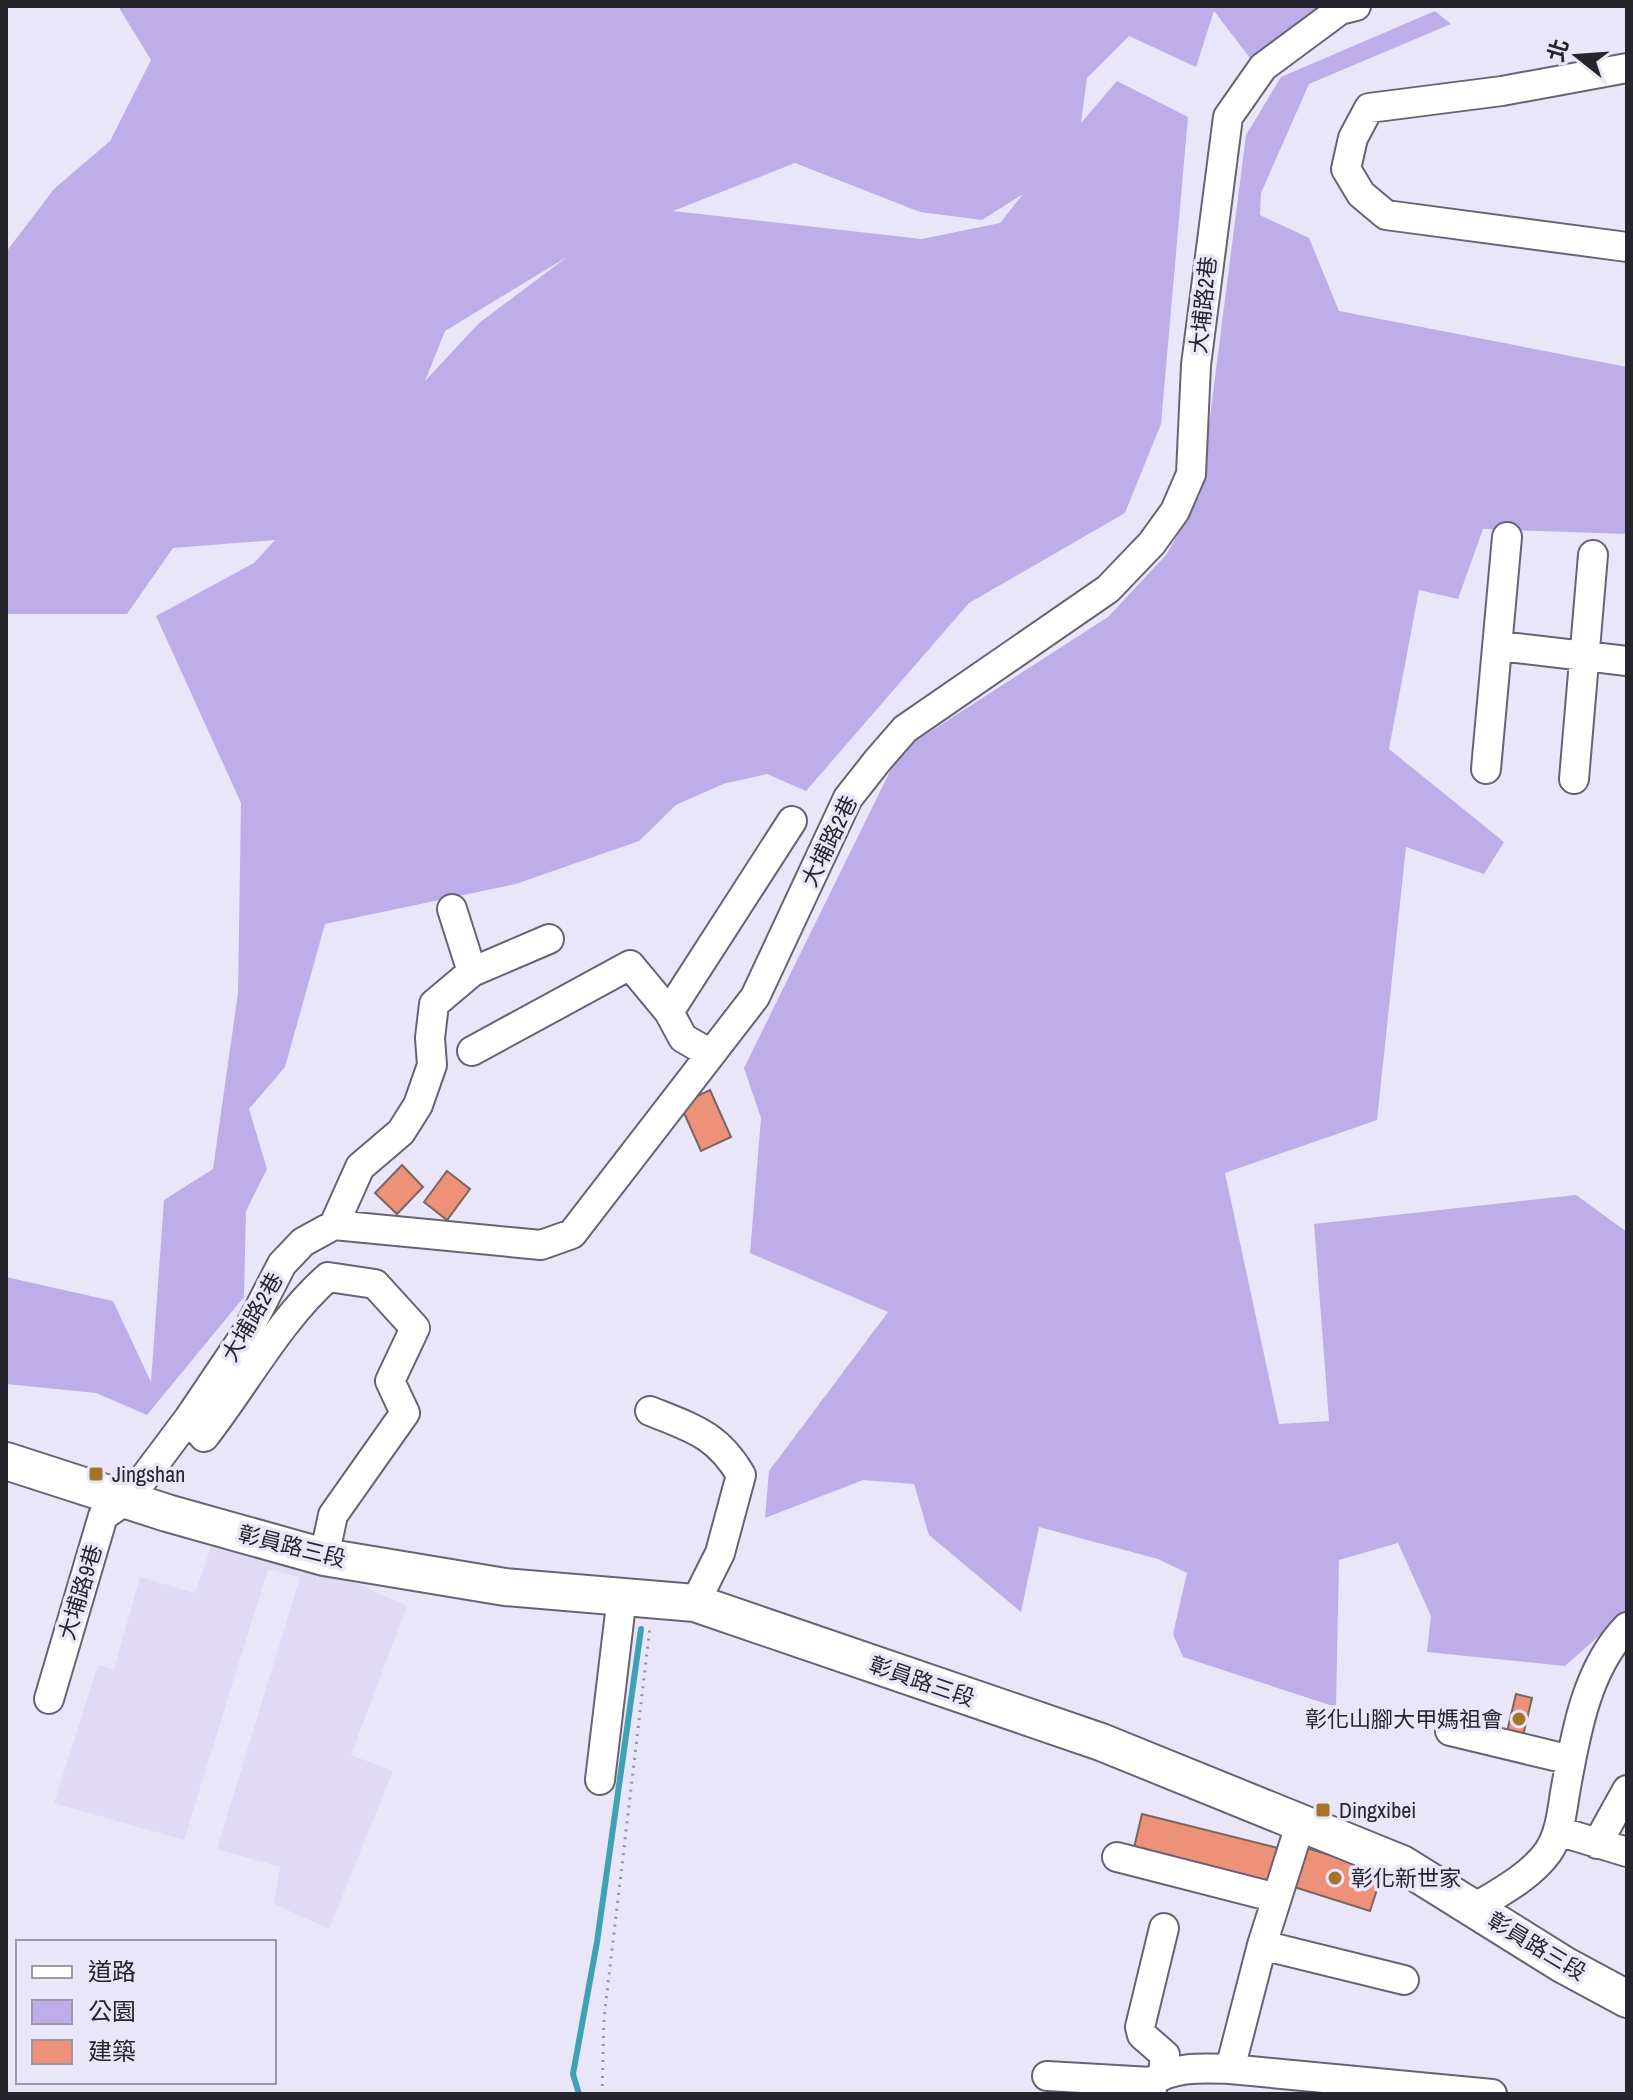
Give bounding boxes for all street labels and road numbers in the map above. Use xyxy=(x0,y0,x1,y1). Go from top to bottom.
street label: 大埔路2巷 xyxy=(1183,255,1223,355)
street label: 大埔路2巷 xyxy=(794,790,864,892)
street label: 大埔路2巷 xyxy=(214,1267,290,1367)
street label: 彰員路三段 xyxy=(235,1518,349,1574)
street label: 大埔路9巷 xyxy=(51,1541,109,1643)
street label: 彰員路三段 xyxy=(865,1649,979,1713)
street label: 彰員路三段 xyxy=(1482,1905,1592,1987)

